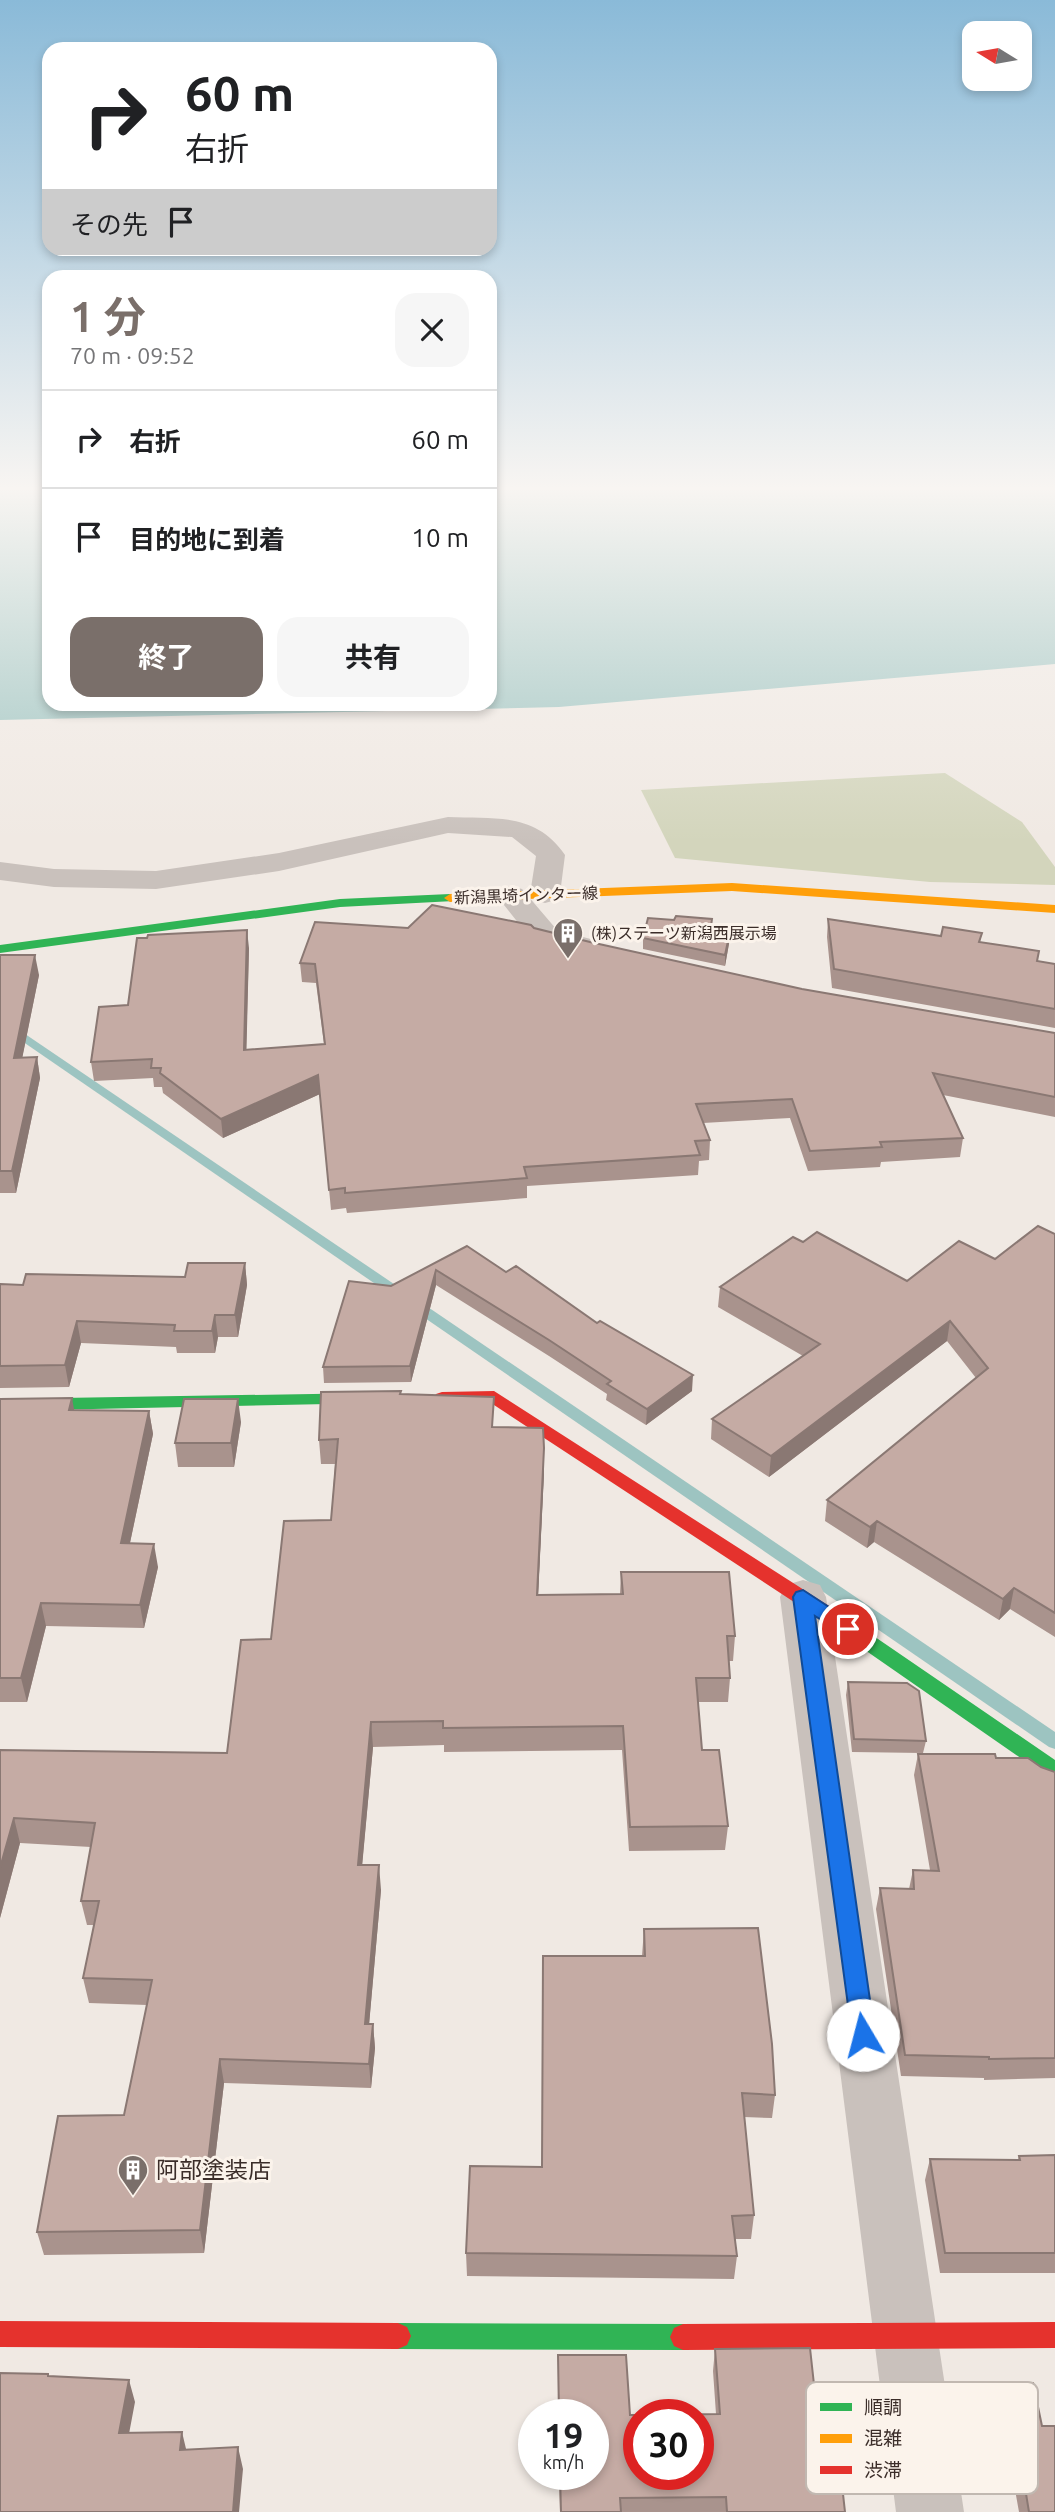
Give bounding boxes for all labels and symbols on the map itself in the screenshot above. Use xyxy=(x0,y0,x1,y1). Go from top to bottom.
north arrow xyxy=(962,21,1032,91)
street label: 新潟黒埼インター線 xyxy=(454,883,598,907)
building icon: (株)ステーツ新潟西展示場 xyxy=(551,916,585,960)
place label: (株)ステーツ新潟西展示場 xyxy=(591,924,777,943)
pin xyxy=(818,1599,878,1659)
position arrow xyxy=(826,1998,900,2072)
building icon: 阿部塗装店 xyxy=(116,2153,150,2197)
place label: 阿部塗装店 xyxy=(156,2157,271,2182)
legend xyxy=(806,2382,1038,2494)
text: 順調 xyxy=(864,2396,902,2418)
speed limit sign: 30 xyxy=(623,2399,714,2490)
text: 混雑 xyxy=(864,2427,902,2449)
text: 渋滞 xyxy=(864,2459,902,2481)

